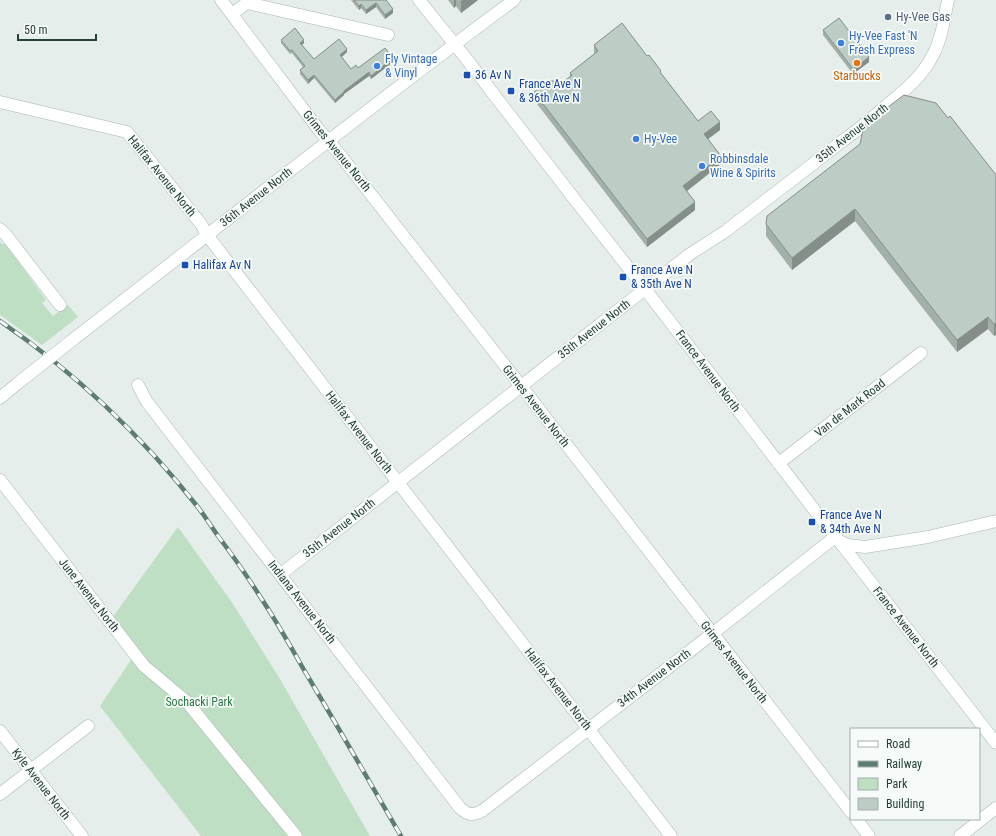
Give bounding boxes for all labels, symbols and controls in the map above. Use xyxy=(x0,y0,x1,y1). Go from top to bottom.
place label: Hy-Vee Gas xyxy=(896,10,950,24)
marker: Hy-Vee Gas xyxy=(883,12,893,22)
scale bar xyxy=(18,16,96,42)
text: 50 m xyxy=(24,23,48,37)
place label: Hy-Vee Fast 'N Fresh Express xyxy=(849,29,918,57)
marker: Hy-Vee Fast 'N Fresh Express xyxy=(836,38,846,48)
place label: Fly Vintage & Vinyl xyxy=(385,52,438,80)
marker: Starbucks xyxy=(852,58,862,68)
marker: Fly Vintage & Vinyl xyxy=(372,61,382,71)
place label: 36 Av N xyxy=(475,68,512,82)
place label: Starbucks xyxy=(833,69,881,83)
marker: 36 Av N xyxy=(462,70,472,80)
place label: France Ave N & 36th Ave N xyxy=(519,77,581,105)
marker: France Ave N & 36th Ave N xyxy=(506,86,516,96)
street label: 35th Avenue North xyxy=(813,100,891,166)
street label: Grimes Avenue North xyxy=(300,108,374,195)
place label: Hy-Vee xyxy=(644,132,678,146)
street label: Halifax Avenue North xyxy=(125,133,199,220)
marker: Hy-Vee xyxy=(631,134,641,144)
place label: Robbinsdale Wine & Spirits xyxy=(710,152,776,180)
marker: Robbinsdale Wine & Spirits xyxy=(697,161,707,171)
street label: 36th Avenue North xyxy=(217,164,295,230)
place label: Halifax Av N xyxy=(193,258,251,272)
marker: Halifax Av N xyxy=(180,260,190,270)
place label: France Ave N & 35th Ave N xyxy=(631,263,693,291)
marker: France Ave N & 35th Ave N xyxy=(618,272,628,282)
street label: 35th Avenue North xyxy=(555,296,633,362)
street label: France Avenue North xyxy=(673,327,743,415)
street label: Grimes Avenue North xyxy=(500,362,573,450)
street label: Van de Mark Road xyxy=(812,376,888,440)
street label: Halifax Avenue North xyxy=(323,388,396,476)
street label: 35th Avenue North xyxy=(300,495,378,561)
place label: France Ave N & 34th Ave N xyxy=(820,508,882,536)
marker: France Ave N & 34th Ave N xyxy=(807,517,817,527)
street label: June Avenue North xyxy=(56,555,122,635)
street label: Indiana Avenue North xyxy=(265,558,339,647)
street label: France Avenue North xyxy=(870,584,942,670)
street label: Grimes Avenue North xyxy=(698,618,771,706)
street label: Halifax Avenue North xyxy=(522,645,595,733)
street label: 34th Avenue North xyxy=(615,646,694,710)
park label: Sochacki Park xyxy=(165,695,233,709)
legend xyxy=(850,728,980,820)
text: Road xyxy=(886,737,910,751)
street label: Kyle Avenue North xyxy=(9,746,73,823)
text: Railway xyxy=(886,757,922,771)
text: Park xyxy=(886,777,908,791)
text: Building xyxy=(886,797,924,811)

